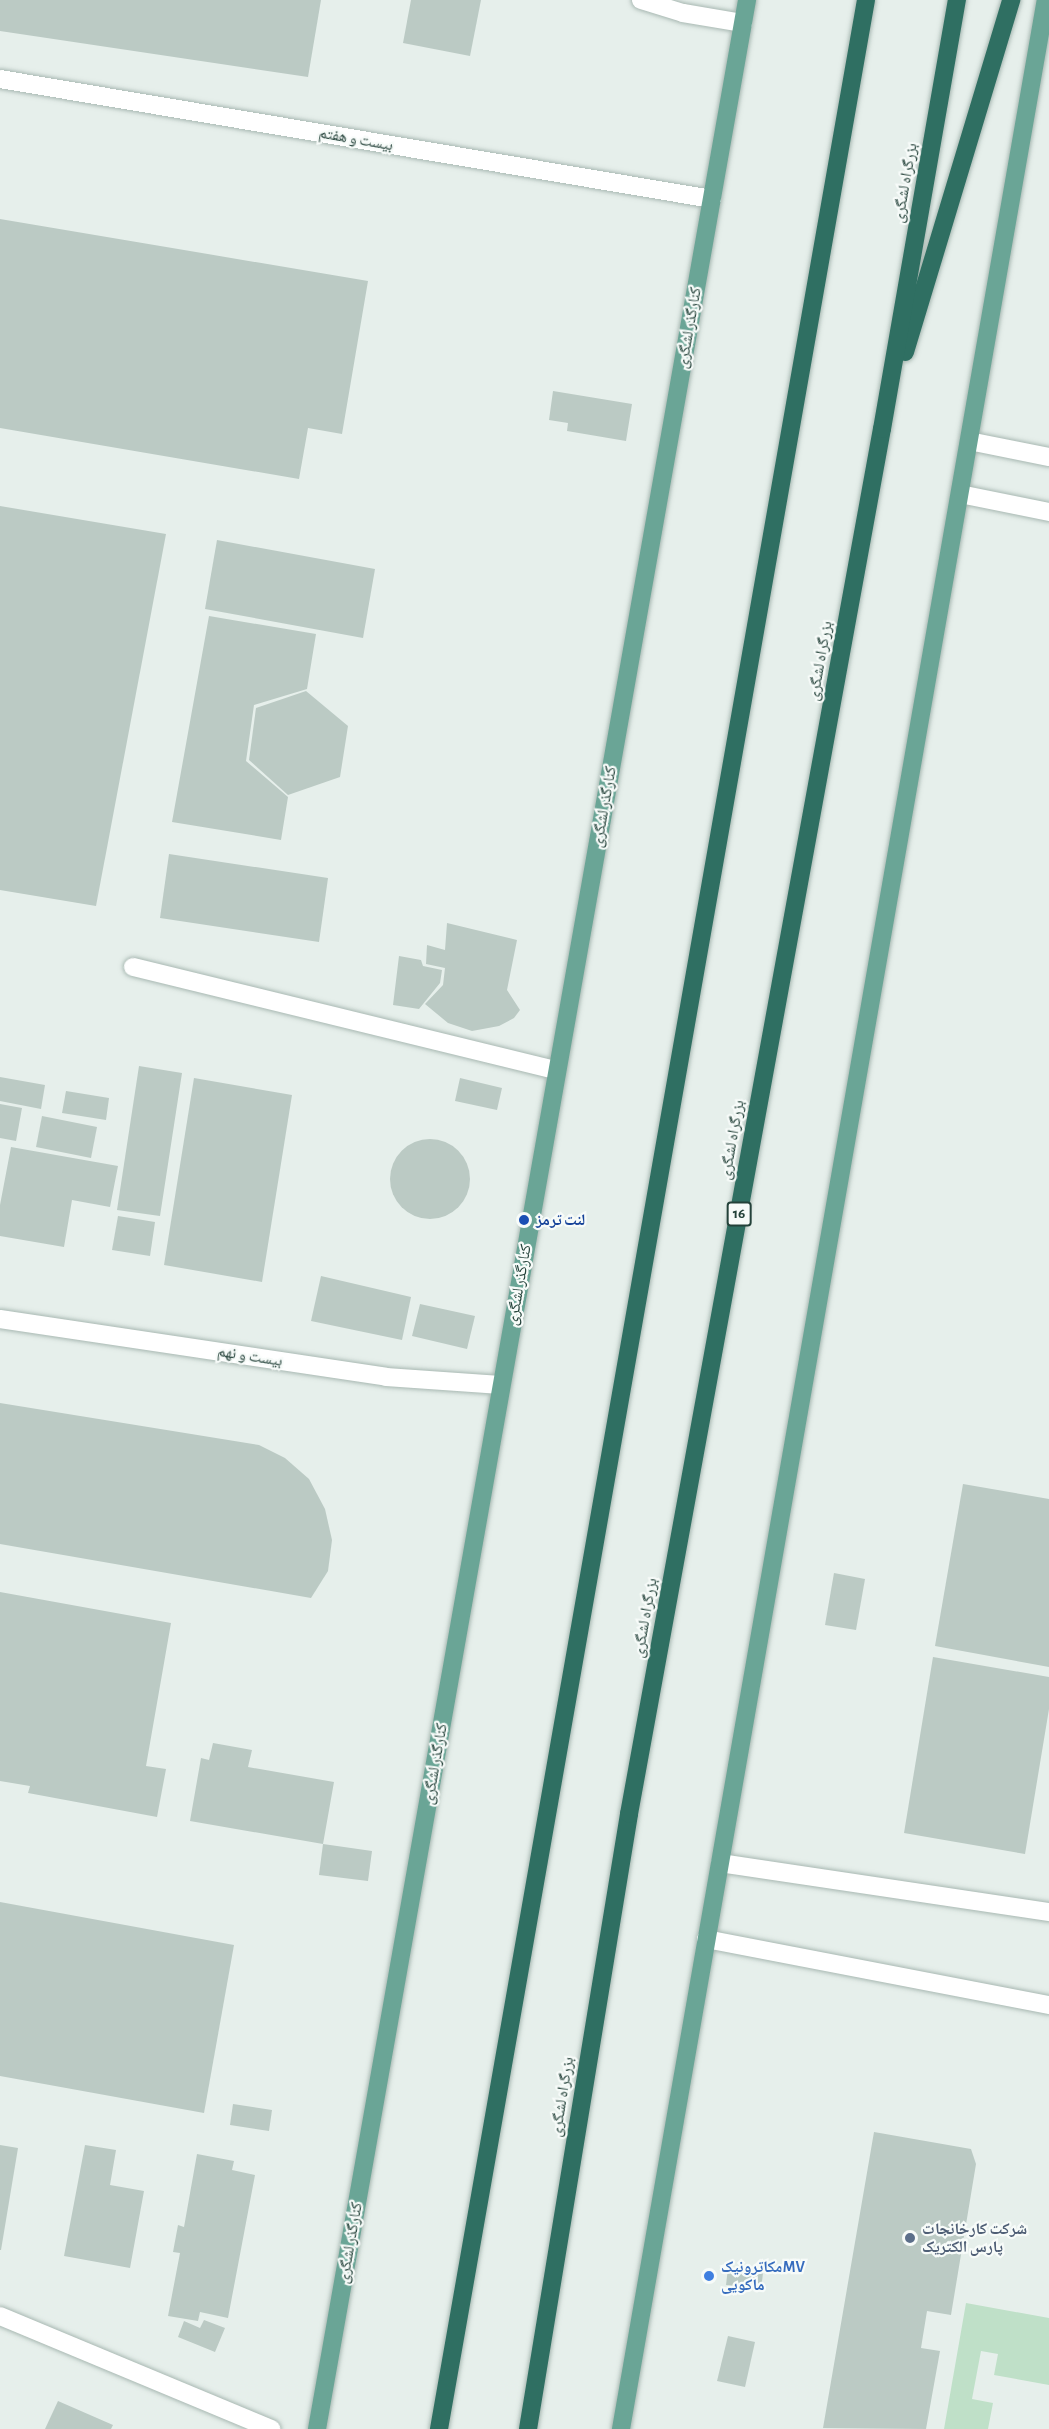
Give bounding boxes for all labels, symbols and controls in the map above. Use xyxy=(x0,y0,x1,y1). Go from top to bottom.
street label: بیست و هفتم xyxy=(317,123,395,155)
street label: بزرگراه لشگری xyxy=(889,142,921,224)
street label: کنارگذر لشگری xyxy=(672,286,706,370)
street label: بزرگراه لشگری xyxy=(804,620,836,702)
street label: کنارگذر لشگری xyxy=(587,765,621,849)
street label: بزرگراه لشگری xyxy=(716,1099,748,1181)
road number: 16 xyxy=(726,1202,752,1226)
place label: لنت ترمز xyxy=(536,1210,585,1230)
marker: لنت ترمز xyxy=(517,1213,531,1227)
street label: کنارگذر لشگری xyxy=(502,1243,536,1327)
street label: بیست و نهم xyxy=(216,1341,284,1371)
street label: بزرگراه لشگری xyxy=(629,1577,661,1659)
street label: کنارگذر لشگری xyxy=(418,1722,452,1806)
street label: بزرگراه لشگری xyxy=(546,2056,578,2138)
street label: کنارگذر لشگری xyxy=(333,2201,367,2285)
place label: شرکت کارخانجات پارس الکتریک xyxy=(922,2219,1027,2257)
marker: شرکت کارخانجات پارس الکتریک xyxy=(903,2231,917,2245)
place label: مکاترونیکMV ماکویی xyxy=(721,2257,805,2295)
marker: مکاترونیکMV ماکویی xyxy=(702,2269,716,2283)

